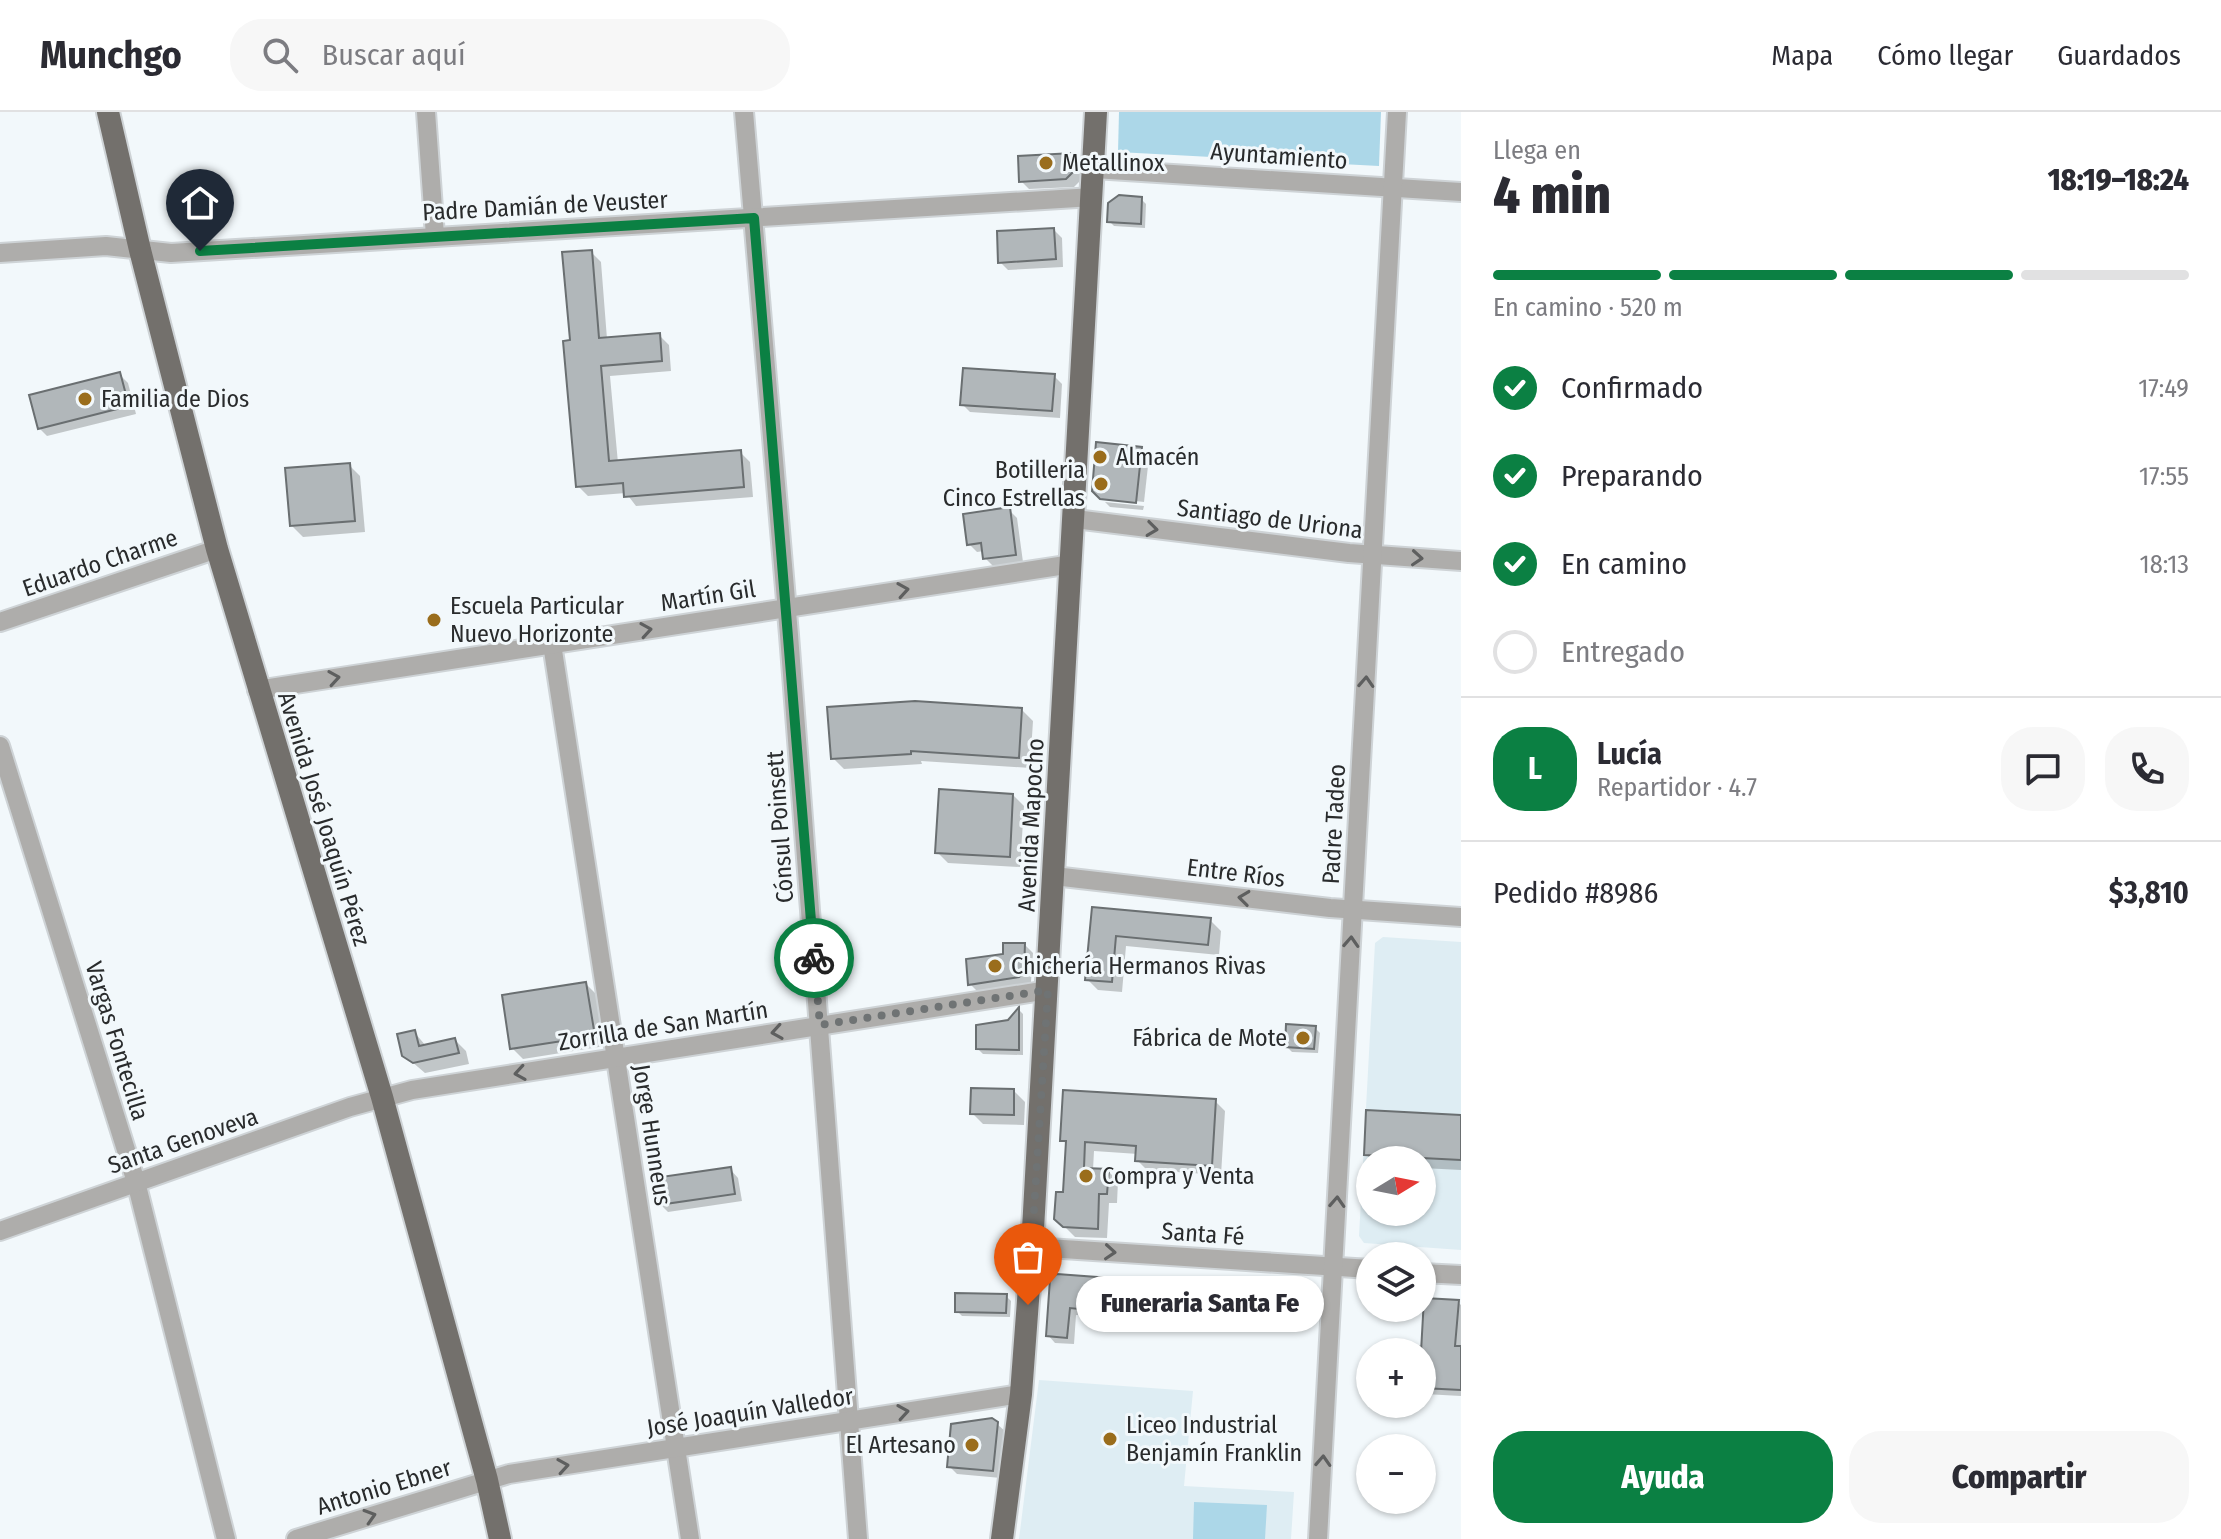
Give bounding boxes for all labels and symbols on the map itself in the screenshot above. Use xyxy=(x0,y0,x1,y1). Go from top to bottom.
street label: Ayuntamiento xyxy=(1210,137,1348,175)
place label: Metallinox xyxy=(1062,149,1165,177)
marker: Metallinox xyxy=(1037,154,1055,172)
pin xyxy=(166,169,234,251)
street label: Padre Damián de Veuster xyxy=(422,186,669,226)
place label: Familia de Dios xyxy=(101,385,249,413)
marker: Familia de Dios xyxy=(76,390,94,408)
place label: Almacén xyxy=(1116,443,1200,471)
marker: Almacén xyxy=(1091,448,1109,466)
place label: Botilleria Cinco Estrellas xyxy=(943,456,1085,512)
marker: Botilleria Cinco Estrellas xyxy=(1092,475,1110,493)
street label: Santiago de Uriona xyxy=(1176,494,1364,544)
one-way arrow xyxy=(1145,520,1159,537)
street label: Eduardo Charme xyxy=(19,523,181,603)
one-way arrow xyxy=(1411,549,1424,566)
street label: Martín Gil xyxy=(659,575,757,617)
one-way arrow xyxy=(896,582,910,599)
place label: Escuela Particular Nuevo Horizonte xyxy=(450,592,624,648)
marker: Escuela Particular Nuevo Horizonte xyxy=(425,611,443,629)
one-way arrow xyxy=(639,622,653,639)
one-way arrow xyxy=(327,670,341,687)
one-way arrow xyxy=(1357,675,1374,688)
street label: Avenida José Joaquín Pérez xyxy=(272,689,376,949)
street label: Avenida Mapocho xyxy=(1012,737,1050,913)
street label: Cónsul Poinsett xyxy=(761,750,799,904)
street label: Padre Tadeo xyxy=(1317,763,1351,885)
street label: Entre Ríos xyxy=(1185,853,1287,893)
one-way arrow xyxy=(1237,889,1250,906)
courier xyxy=(774,918,854,998)
one-way arrow xyxy=(1342,935,1359,948)
place label: Chichería Hermanos Rivas xyxy=(1011,952,1266,980)
marker: Chichería Hermanos Rivas xyxy=(986,957,1004,975)
street label: Vargas Fontecilla xyxy=(80,958,154,1124)
street label: Zorrilla de San Martín xyxy=(556,996,770,1056)
one-way arrow xyxy=(770,1023,784,1040)
place label: Fábrica de Mote xyxy=(1132,1024,1287,1052)
marker: Fábrica de Mote xyxy=(1294,1029,1312,1047)
street label: Jorge Hunneus xyxy=(627,1062,677,1208)
one-way arrow xyxy=(513,1063,527,1080)
street label: Santa Genoveva xyxy=(104,1102,262,1180)
north arrow xyxy=(1356,1146,1436,1226)
place label: Compra y Venta xyxy=(1102,1162,1255,1190)
marker: Compra y Venta xyxy=(1077,1167,1095,1185)
one-way arrow xyxy=(1328,1195,1345,1208)
street label: Santa Fé xyxy=(1161,1217,1245,1251)
pin xyxy=(994,1223,1062,1305)
one-way arrow xyxy=(1104,1243,1117,1260)
callout: Funeraria Santa Fe xyxy=(1076,1277,1324,1333)
street label: José Joaquín Valledor xyxy=(645,1382,856,1442)
one-way arrow xyxy=(896,1404,910,1421)
place label: Liceo Industrial Benjamín Franklin xyxy=(1126,1411,1302,1467)
marker: Liceo Industrial Benjamín Franklin xyxy=(1101,1430,1119,1448)
place label: El Artesano xyxy=(845,1431,956,1459)
marker: El Artesano xyxy=(963,1436,981,1454)
street label: Antonio Ebner xyxy=(313,1453,455,1521)
one-way arrow xyxy=(1314,1454,1331,1467)
one-way arrow xyxy=(557,1458,570,1475)
one-way arrow xyxy=(363,1509,376,1525)

